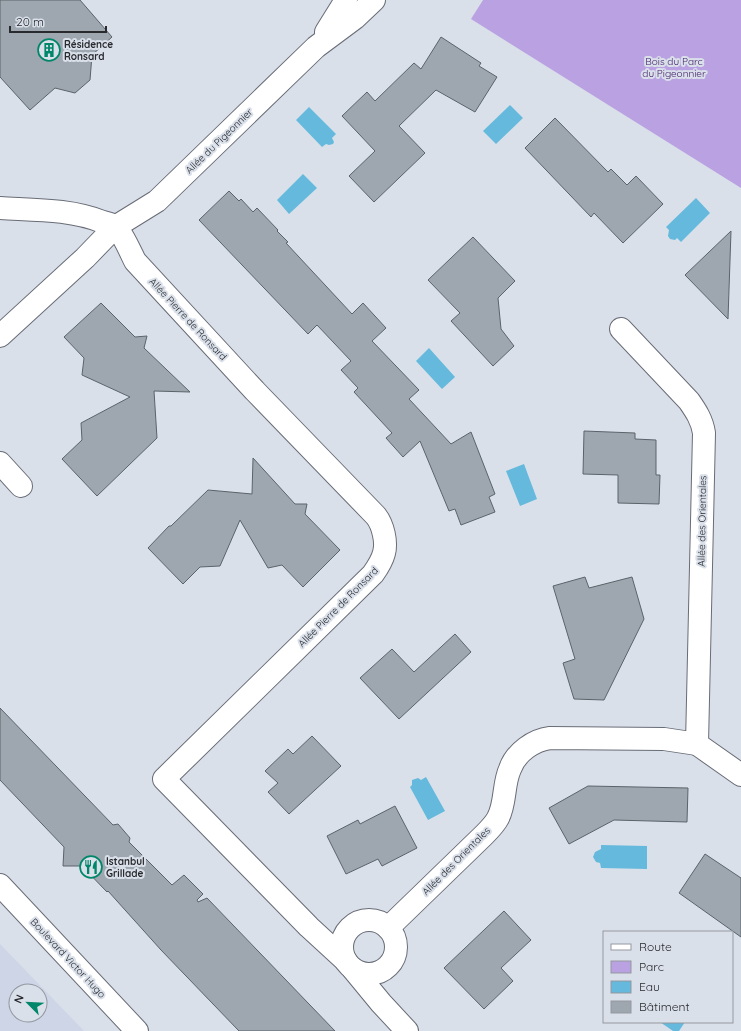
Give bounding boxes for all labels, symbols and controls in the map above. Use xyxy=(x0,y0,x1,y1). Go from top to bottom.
scale bar xyxy=(10,8,106,34)
text: 20 m xyxy=(16,14,44,29)
building icon: Résidence Ronsard xyxy=(36,37,62,63)
place label: Résidence Ronsard xyxy=(64,38,113,63)
park label: Bois du Parc du Pigeonnier xyxy=(642,55,706,80)
street label: Allée du Pigeonnier xyxy=(183,105,256,176)
street label: Allée Pierre de Ronsard xyxy=(146,275,230,363)
street label: Allée des Orientales xyxy=(695,475,709,567)
street label: Allée Pierre de Ronsard xyxy=(295,564,381,650)
street label: Allée des Orientales xyxy=(419,824,493,898)
restaurant icon: Istanbul Grillade xyxy=(78,854,104,880)
place label: Istanbul Grillade xyxy=(106,855,145,880)
street label: Boulevard Victor Hugo xyxy=(28,915,108,1001)
legend xyxy=(603,931,733,1023)
text: Route xyxy=(639,939,672,954)
text: Parc xyxy=(639,959,664,974)
text: Eau xyxy=(639,979,660,994)
north arrow xyxy=(8,983,48,1023)
text: N xyxy=(11,992,27,1005)
text: Bâtiment xyxy=(639,999,689,1014)

